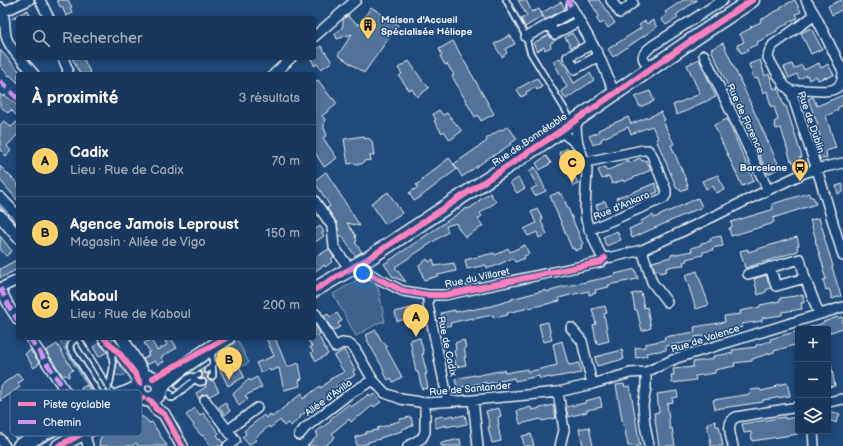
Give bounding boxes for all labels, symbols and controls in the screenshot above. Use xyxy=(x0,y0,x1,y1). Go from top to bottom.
place label: Maison d'Accueil Spécialisée Héliope xyxy=(381,14,472,38)
building icon: Maison d'Accueil Spécialisée Héliope xyxy=(358,15,378,40)
search box xyxy=(16,16,316,60)
icon: search xyxy=(30,27,52,49)
text: Rechercher xyxy=(62,29,142,48)
street label: Rue de Florence xyxy=(724,82,767,155)
text: À proximité xyxy=(32,88,118,108)
text: 3 résultats xyxy=(238,90,300,106)
street label: Rue de Dublin xyxy=(795,90,827,155)
street label: Rue de Bonnétable xyxy=(490,110,569,169)
text: Cadix xyxy=(70,143,108,162)
pin: C xyxy=(559,150,585,183)
text: A xyxy=(41,153,49,169)
text: 70 m xyxy=(272,153,300,169)
bus stop icon: Barcelone xyxy=(790,157,810,182)
text: Lieu · Rue de Cadix xyxy=(70,162,184,178)
place label: Barcelone xyxy=(740,162,787,174)
street label: Rue d'Ankara xyxy=(591,189,652,223)
text: Agence Jamois Leproust xyxy=(70,215,239,234)
text: B xyxy=(40,225,50,241)
text: 150 m xyxy=(266,225,300,241)
text: Magasin · Allée de Vigo xyxy=(70,234,206,250)
your location xyxy=(353,263,373,283)
street label: Rue du Villaret xyxy=(444,265,511,291)
text: Kaboul xyxy=(70,287,118,306)
text: C xyxy=(40,297,50,313)
text: 200 m xyxy=(263,297,300,313)
pin: A xyxy=(403,304,429,337)
text: Lieu · Rue de Kaboul xyxy=(70,306,191,322)
street label: Rue de Cadix xyxy=(435,315,459,378)
street label: Rue de Valence xyxy=(669,322,741,356)
map controls xyxy=(795,326,831,434)
button: + xyxy=(795,326,831,362)
pin: B xyxy=(216,347,242,380)
button: − xyxy=(795,362,831,398)
street label: Allée d'Avilla xyxy=(303,376,355,419)
street label: Rue de Santander xyxy=(429,379,512,399)
legend xyxy=(10,390,142,436)
text: Piste cyclable xyxy=(43,398,111,411)
button: layers xyxy=(795,398,831,434)
text: Chemin xyxy=(43,416,81,429)

